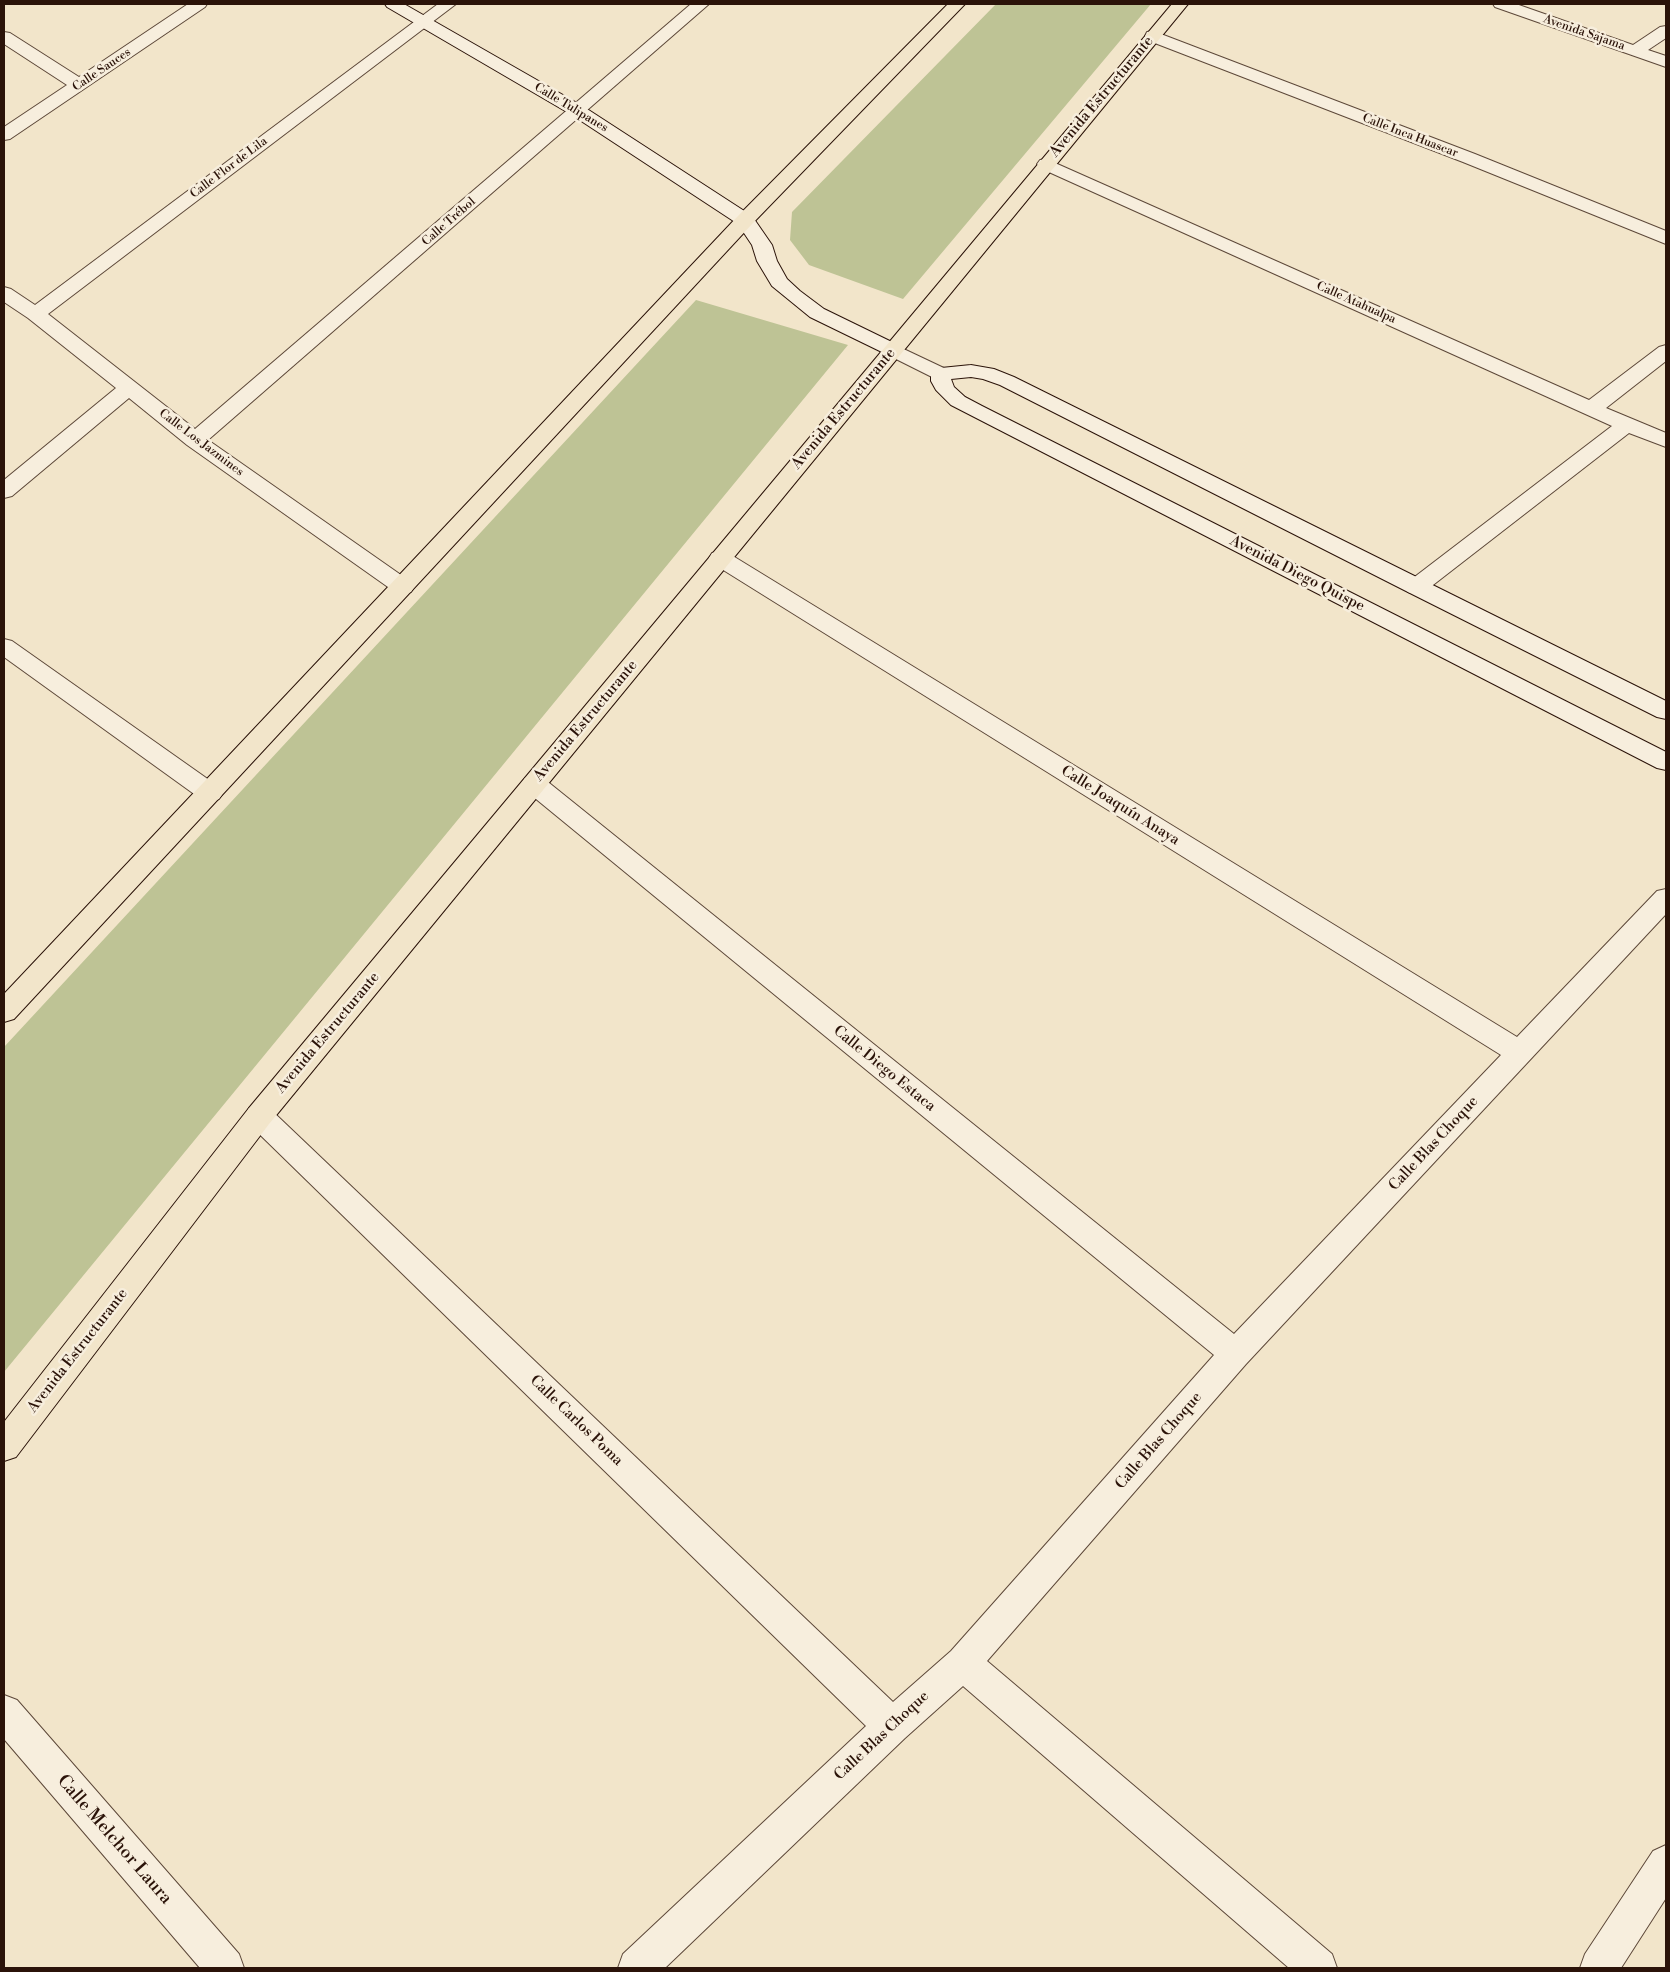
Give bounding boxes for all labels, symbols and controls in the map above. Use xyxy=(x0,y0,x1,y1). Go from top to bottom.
street label: Avenida Sajama xyxy=(1541,12,1627,54)
street label: Avenida Estructurante xyxy=(1046,33,1158,161)
street label: Calle Sauces xyxy=(70,45,134,95)
street label: Calle Tulipanes xyxy=(532,80,610,136)
street label: Calle Inca Huascar xyxy=(1360,111,1460,161)
street label: Calle Flor de Lila xyxy=(188,134,270,202)
street label: Calle Trébol xyxy=(419,195,479,249)
street label: Calle Atahualpa xyxy=(1314,279,1398,327)
street label: Avenida Estructurante xyxy=(788,345,900,473)
street label: Calle Los Jazmines xyxy=(156,406,246,480)
street label: Avenida Diego Quispe xyxy=(1227,532,1367,616)
street label: Avenida Estructurante xyxy=(530,657,642,785)
street label: Calle Joaquín Anaya xyxy=(1057,762,1183,850)
street label: Avenida Estructurante xyxy=(272,969,384,1097)
street label: Calle Diego Estaca xyxy=(829,1022,939,1116)
street label: Calle Blas Choque xyxy=(1386,1093,1482,1195)
street label: Avenida Estructurante xyxy=(24,1285,132,1417)
street label: Calle Carlos Poma xyxy=(526,1372,626,1470)
street label: Calle Blas Choque xyxy=(1112,1389,1206,1493)
street label: Calle Blas Choque xyxy=(831,1688,933,1784)
street label: Calle Melchor Laura xyxy=(52,1771,176,1909)

